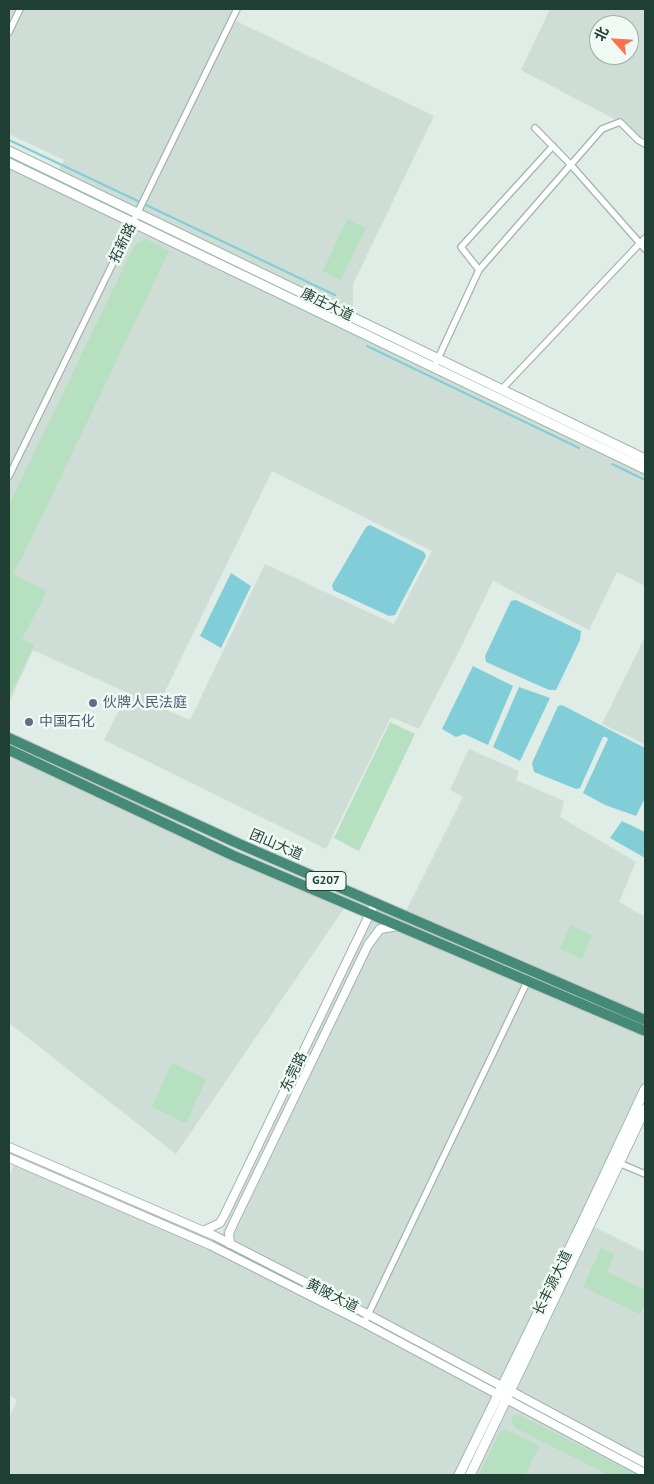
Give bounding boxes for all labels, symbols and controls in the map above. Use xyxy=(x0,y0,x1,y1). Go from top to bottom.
north arrow xyxy=(589,15,639,65)
text: 北 xyxy=(590,24,613,44)
street label: 拓新路 xyxy=(106,220,140,266)
street label: 康庄大道 xyxy=(298,285,356,325)
place label: 伙牌人民法庭 xyxy=(103,695,187,711)
marker: 伙牌人民法庭 xyxy=(87,697,99,709)
place label: 中国石化 xyxy=(39,714,95,730)
marker: 中国石化 xyxy=(23,716,35,728)
street label: 团山大道 xyxy=(247,826,305,864)
road number: G207 xyxy=(306,871,346,890)
street label: 东莞路 xyxy=(277,1049,311,1095)
street label: 长丰源大道 xyxy=(530,1248,576,1318)
street label: 黄陂大道 xyxy=(303,1276,361,1316)

